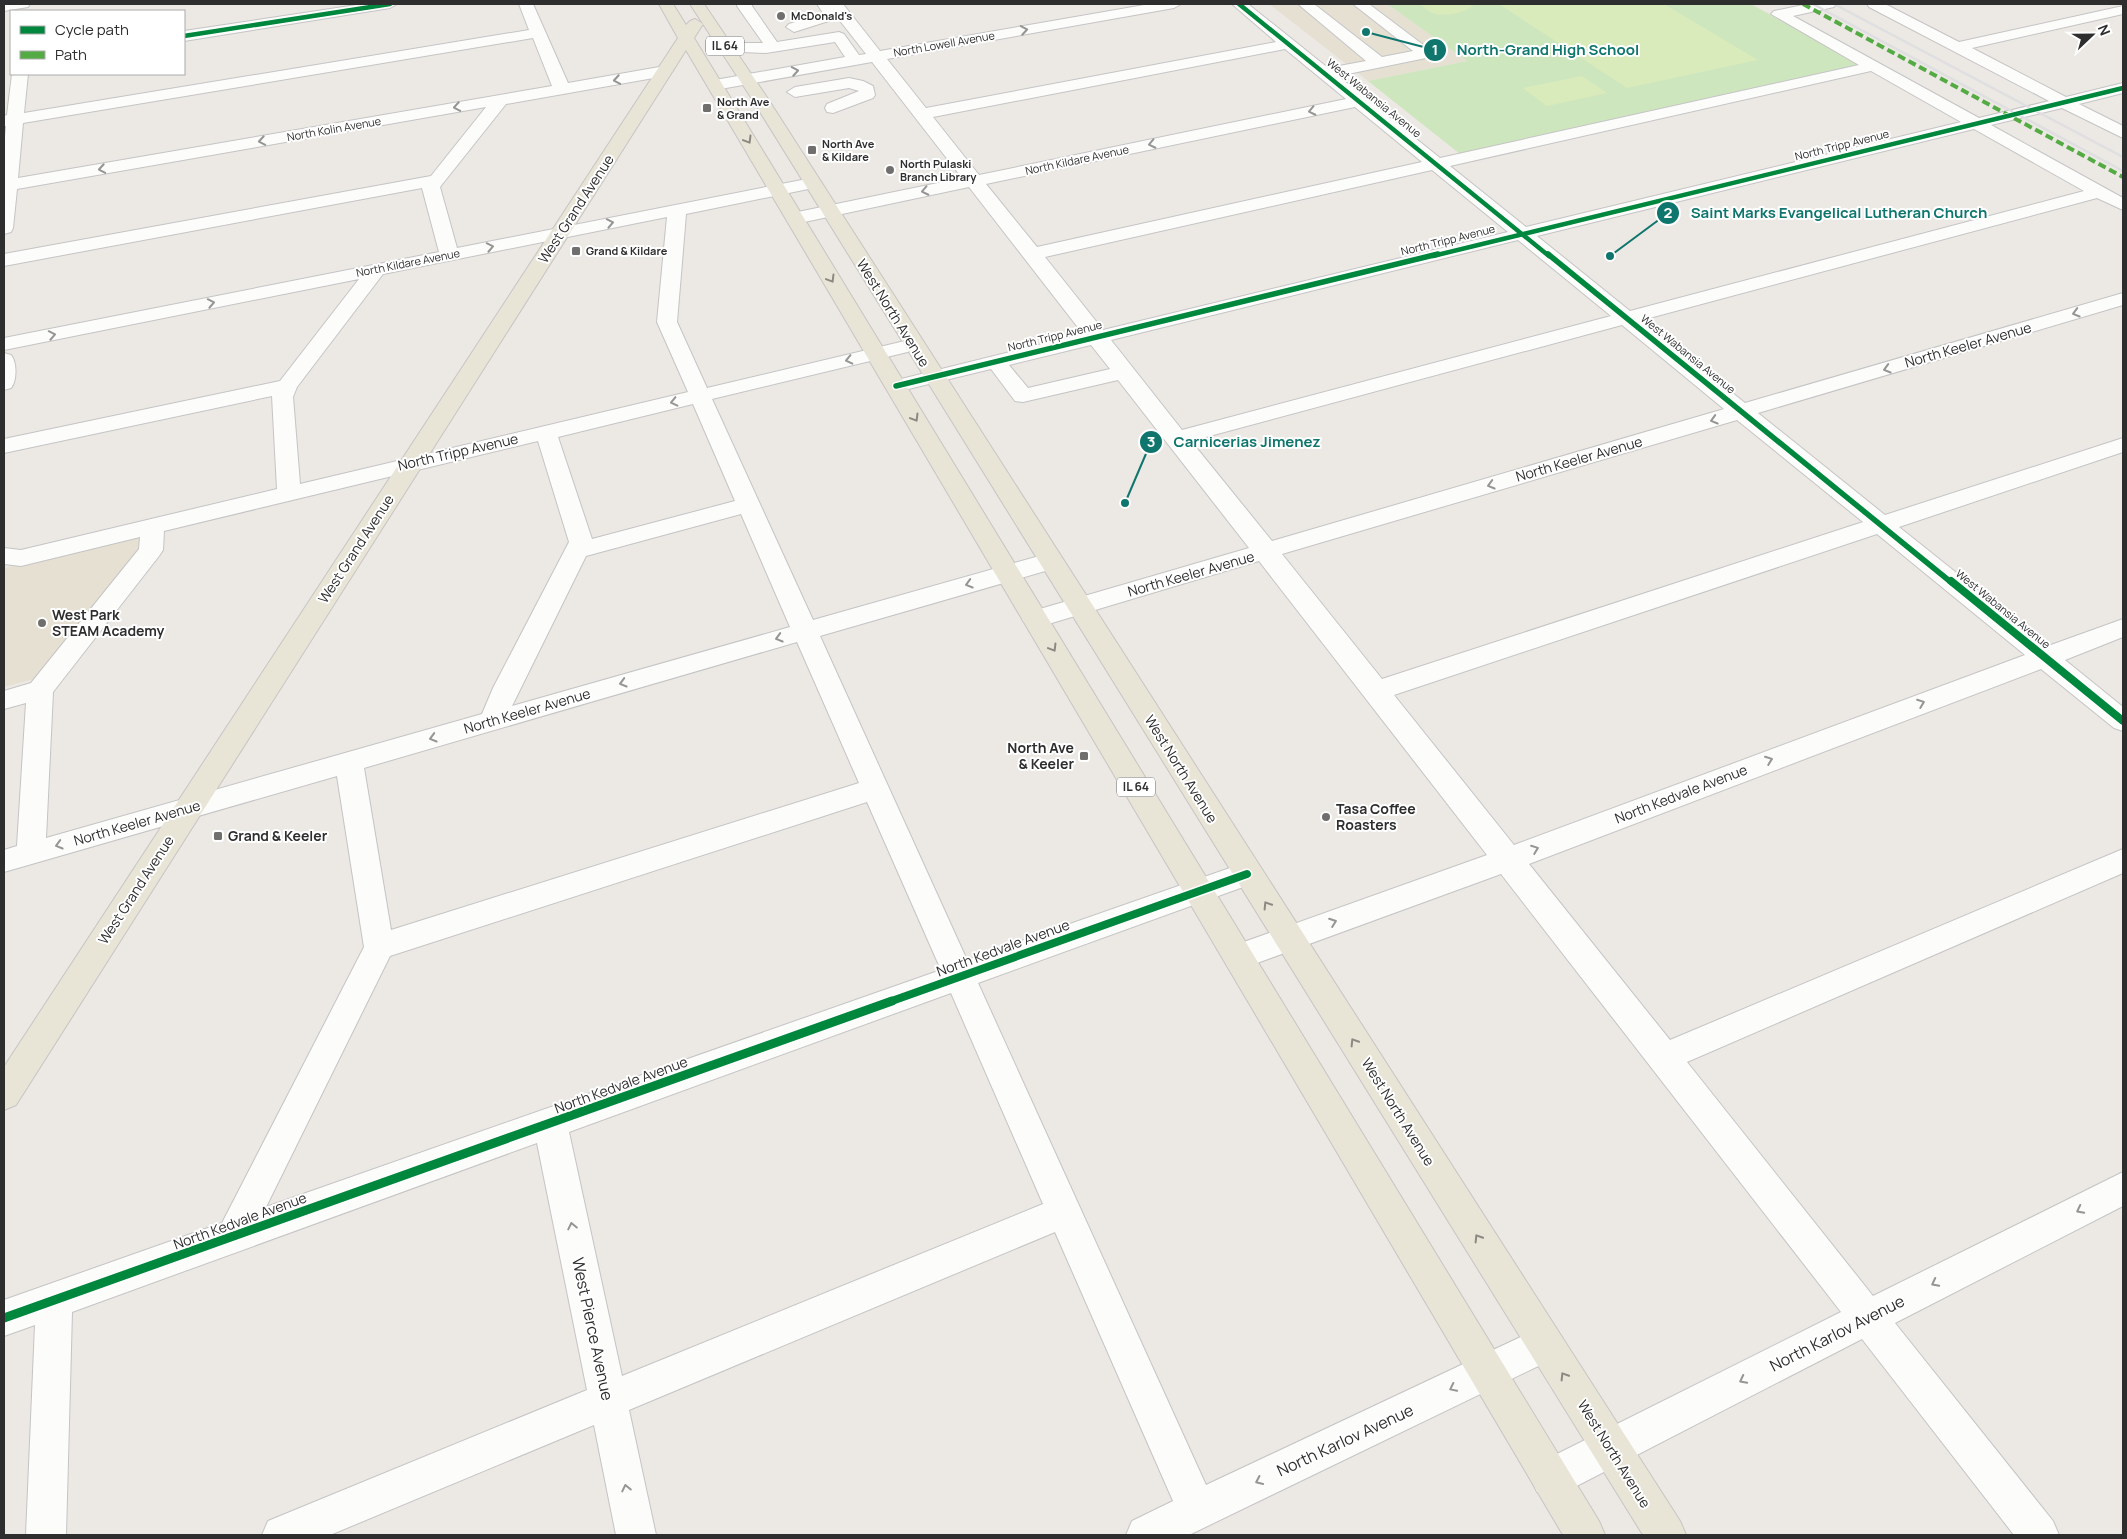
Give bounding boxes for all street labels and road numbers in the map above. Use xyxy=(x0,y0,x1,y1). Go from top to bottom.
street label: North Lowell Avenue xyxy=(892,27,996,60)
road number: IL 64 xyxy=(706,36,744,56)
street label: West Wabansia Avenue xyxy=(1324,55,1425,141)
street label: North Kolin Avenue xyxy=(286,113,383,144)
street label: North Tripp Avenue xyxy=(1793,125,1891,163)
street label: North Kildare Avenue xyxy=(1024,141,1131,178)
street label: West Grand Avenue xyxy=(533,151,618,267)
street label: North Tripp Avenue xyxy=(1399,220,1497,258)
street label: North Kildare Avenue xyxy=(355,245,462,280)
street label: West North Avenue xyxy=(853,255,934,370)
street label: West Wabansia Avenue xyxy=(1638,311,1739,397)
street label: North Tripp Avenue xyxy=(1006,316,1104,354)
street label: North Keeler Avenue xyxy=(1902,317,2033,372)
street label: North Tripp Avenue xyxy=(396,428,520,475)
street label: North Keeler Avenue xyxy=(1513,431,1644,486)
street label: West Grand Avenue xyxy=(313,491,398,607)
street label: North Keeler Avenue xyxy=(1125,546,1256,601)
street label: West Wabansia Avenue xyxy=(1953,566,2054,652)
street label: North Keeler Avenue xyxy=(461,683,592,738)
street label: West North Avenue xyxy=(1141,711,1222,826)
street label: North Kedvale Avenue xyxy=(1612,759,1750,828)
road number: IL 64 xyxy=(1117,778,1155,796)
street label: North Keeler Avenue xyxy=(71,795,202,850)
street label: West Grand Avenue xyxy=(93,832,178,948)
street label: North Kedvale Avenue xyxy=(934,915,1072,980)
street label: North Kedvale Avenue xyxy=(552,1052,690,1117)
street label: West North Avenue xyxy=(1358,1054,1439,1169)
street label: North Kedvale Avenue xyxy=(171,1188,309,1253)
street label: West Pierce Avenue xyxy=(567,1255,619,1403)
street label: North Karlov Avenue xyxy=(1766,1290,1908,1376)
street label: West North Avenue xyxy=(1574,1396,1655,1511)
street label: North Karlov Avenue xyxy=(1273,1399,1417,1481)

